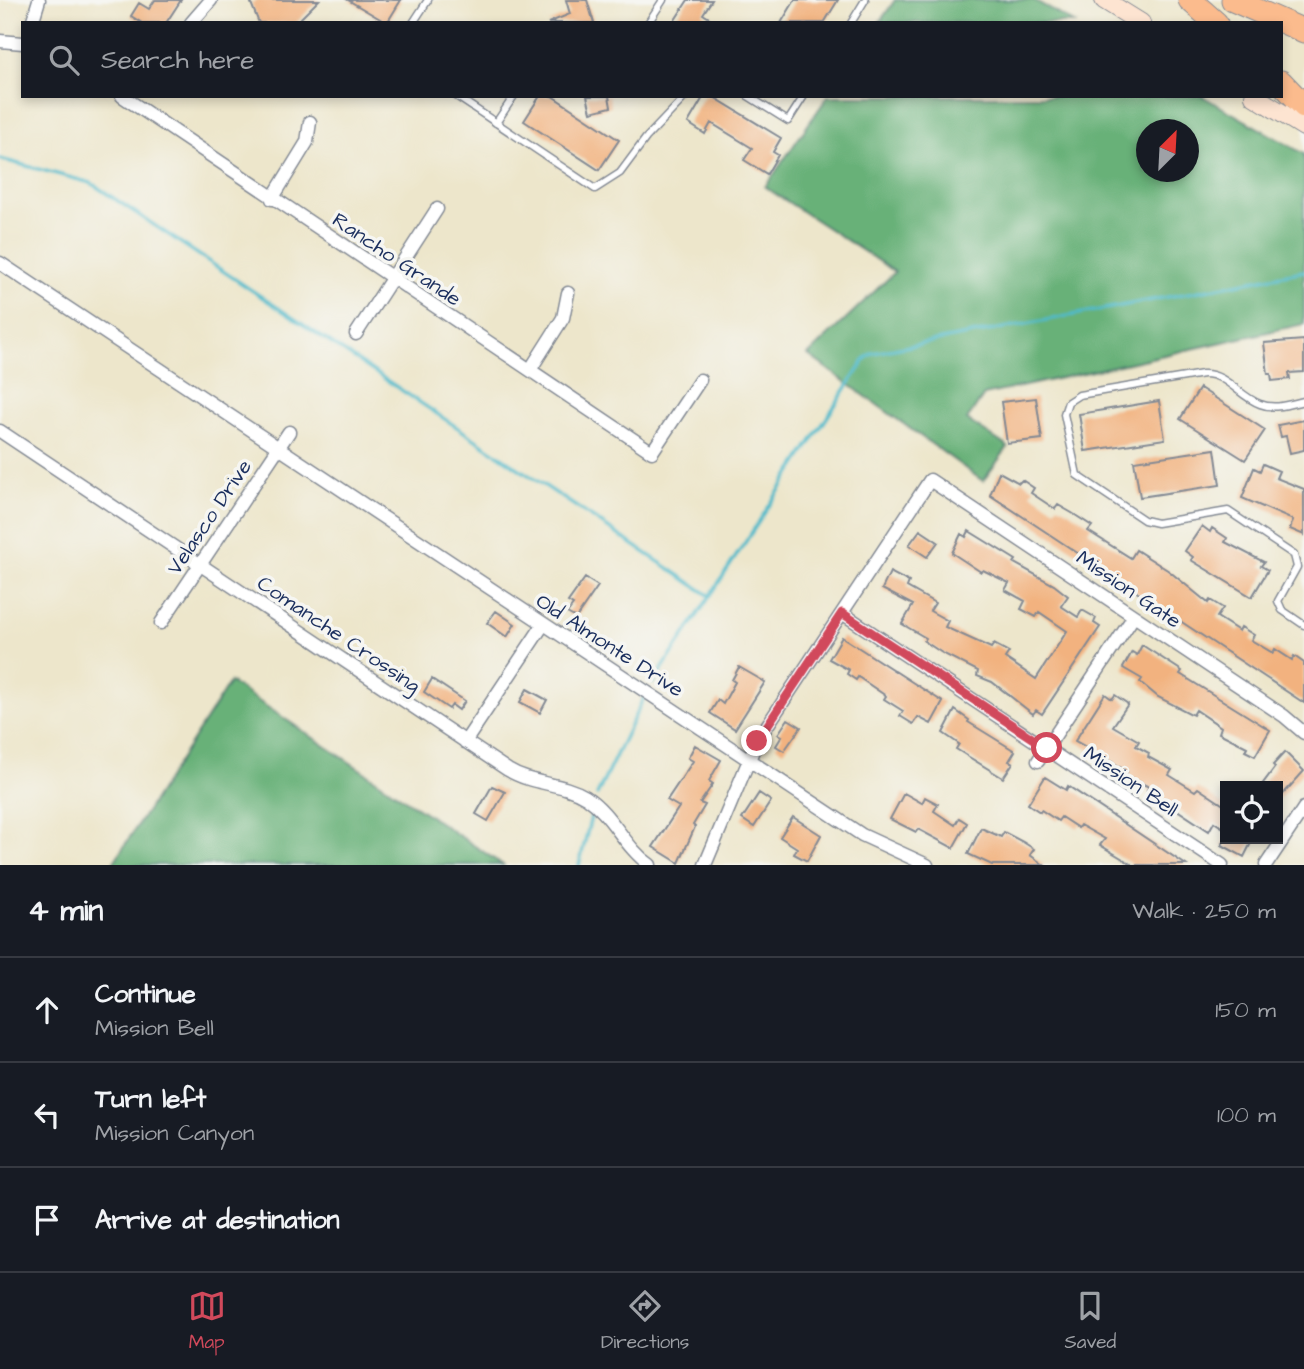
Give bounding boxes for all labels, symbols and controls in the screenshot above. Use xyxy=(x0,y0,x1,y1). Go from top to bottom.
search box xyxy=(21,21,1283,98)
icon: search xyxy=(45,41,83,79)
text: Search here xyxy=(101,42,254,78)
north arrow xyxy=(1136,119,1199,182)
street label: Rancho Grande xyxy=(327,206,467,313)
street label: Velasco Drive xyxy=(160,454,259,581)
street label: Mission Gate xyxy=(1071,544,1187,635)
street label: Comanche Crossing xyxy=(250,569,426,702)
street label: Old Almonte Drive xyxy=(530,587,689,704)
route end xyxy=(741,725,772,756)
route start xyxy=(1031,732,1062,763)
street label: Mission Bell xyxy=(1078,739,1184,824)
map controls xyxy=(1220,781,1283,844)
button: locate xyxy=(1220,781,1283,844)
text: 4 min xyxy=(28,890,103,932)
text: Walk · 250 m xyxy=(1132,895,1276,927)
text: Continue xyxy=(95,976,196,1012)
icon: ahead xyxy=(28,991,66,1029)
text: 150 m xyxy=(1215,994,1276,1026)
text: Mission Bell xyxy=(95,1012,214,1044)
text: Turn left xyxy=(95,1081,206,1117)
icon: left xyxy=(28,1096,66,1134)
text: 100 m xyxy=(1217,1099,1276,1131)
text: Mission Canyon xyxy=(95,1117,254,1149)
icon: arrive xyxy=(28,1201,66,1239)
text: Arrive at destination xyxy=(95,1202,340,1238)
tab: Map xyxy=(188,1287,226,1356)
tab: Directions xyxy=(601,1287,689,1356)
tab: Saved xyxy=(1065,1287,1116,1356)

